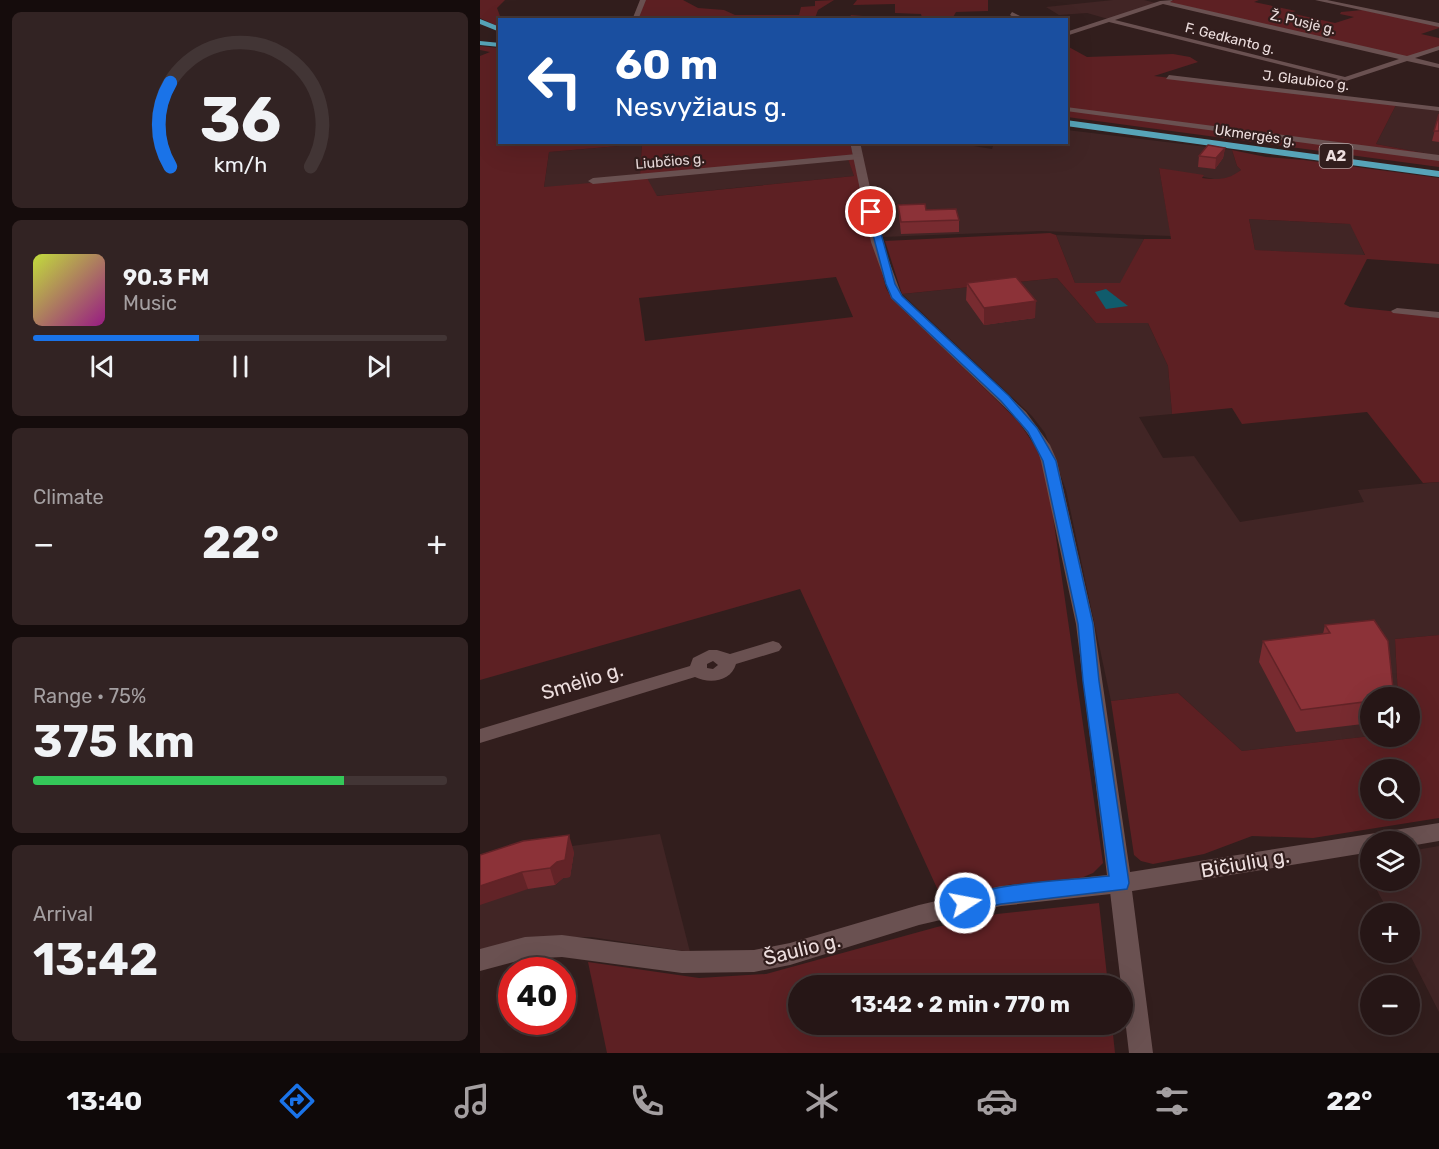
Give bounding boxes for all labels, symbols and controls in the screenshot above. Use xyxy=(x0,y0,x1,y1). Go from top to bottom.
street label: Ž. Pusjė g. xyxy=(1269,6,1337,38)
street label: F. Gedkanto g. xyxy=(1183,19,1277,58)
text: 60 m xyxy=(615,40,718,90)
icon: left xyxy=(516,42,594,120)
street label: J. Glaubico g. xyxy=(1262,67,1350,94)
text: 36 xyxy=(199,83,281,157)
text: Nesvyžiaus g. xyxy=(615,91,787,123)
street label: Ukmergės g. xyxy=(1214,121,1296,150)
road number: A2 xyxy=(1320,144,1352,168)
street label: Liubčios g. xyxy=(635,150,705,173)
text: km/h xyxy=(213,152,267,177)
pin xyxy=(845,186,896,237)
icon: arrive xyxy=(854,195,887,228)
text: 90.3 FM xyxy=(123,264,209,291)
text: Music xyxy=(123,291,177,315)
icon: previous xyxy=(86,350,119,383)
icon: pause xyxy=(224,350,257,383)
icon: next xyxy=(362,350,395,383)
text: Climate xyxy=(33,485,104,509)
text: 22° xyxy=(202,516,279,569)
text: − xyxy=(33,524,54,563)
text: + xyxy=(426,524,447,563)
street label: Smėlio g. xyxy=(538,657,626,705)
text: Range · 75% xyxy=(33,684,146,708)
map controls xyxy=(1360,687,1420,1035)
button: sound xyxy=(1360,687,1420,747)
text: 375 km xyxy=(33,715,195,768)
button: search xyxy=(1360,759,1420,819)
button: layers xyxy=(1360,831,1420,891)
street label: Bičiulių g. xyxy=(1199,843,1291,883)
position arrow xyxy=(933,871,997,935)
text: Arrival xyxy=(33,902,93,926)
button: + xyxy=(1360,903,1420,963)
street label: Šaulio g. xyxy=(761,928,843,970)
text: 13:42 xyxy=(33,933,158,986)
speed limit sign: 40 xyxy=(498,957,576,1035)
button: − xyxy=(1360,975,1420,1035)
text: 13:42 · 2 min · 770 m xyxy=(851,991,1070,1018)
icon: directions xyxy=(276,1080,318,1122)
icon: music xyxy=(451,1080,493,1122)
icon: phone xyxy=(626,1080,668,1122)
icon: climate xyxy=(801,1080,843,1122)
icon: car xyxy=(976,1080,1018,1122)
icon: filters xyxy=(1151,1080,1193,1122)
text: 13:40 xyxy=(67,1085,142,1117)
text: 22° xyxy=(1326,1085,1372,1117)

